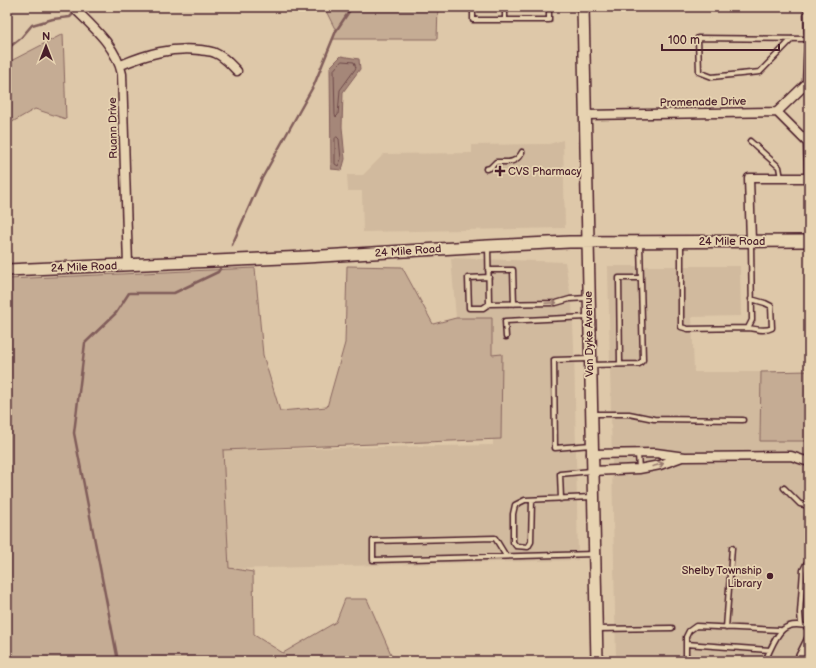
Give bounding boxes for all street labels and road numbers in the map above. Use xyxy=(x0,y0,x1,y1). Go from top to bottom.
street label: Promenade Drive xyxy=(660,95,747,109)
street label: Ruann Drive xyxy=(106,97,120,159)
street label: 24 Mile Road xyxy=(699,235,765,248)
street label: 24 Mile Road xyxy=(374,242,442,260)
street label: 24 Mile Road xyxy=(51,259,117,275)
street label: Van Dyke Avenue xyxy=(582,290,596,377)

